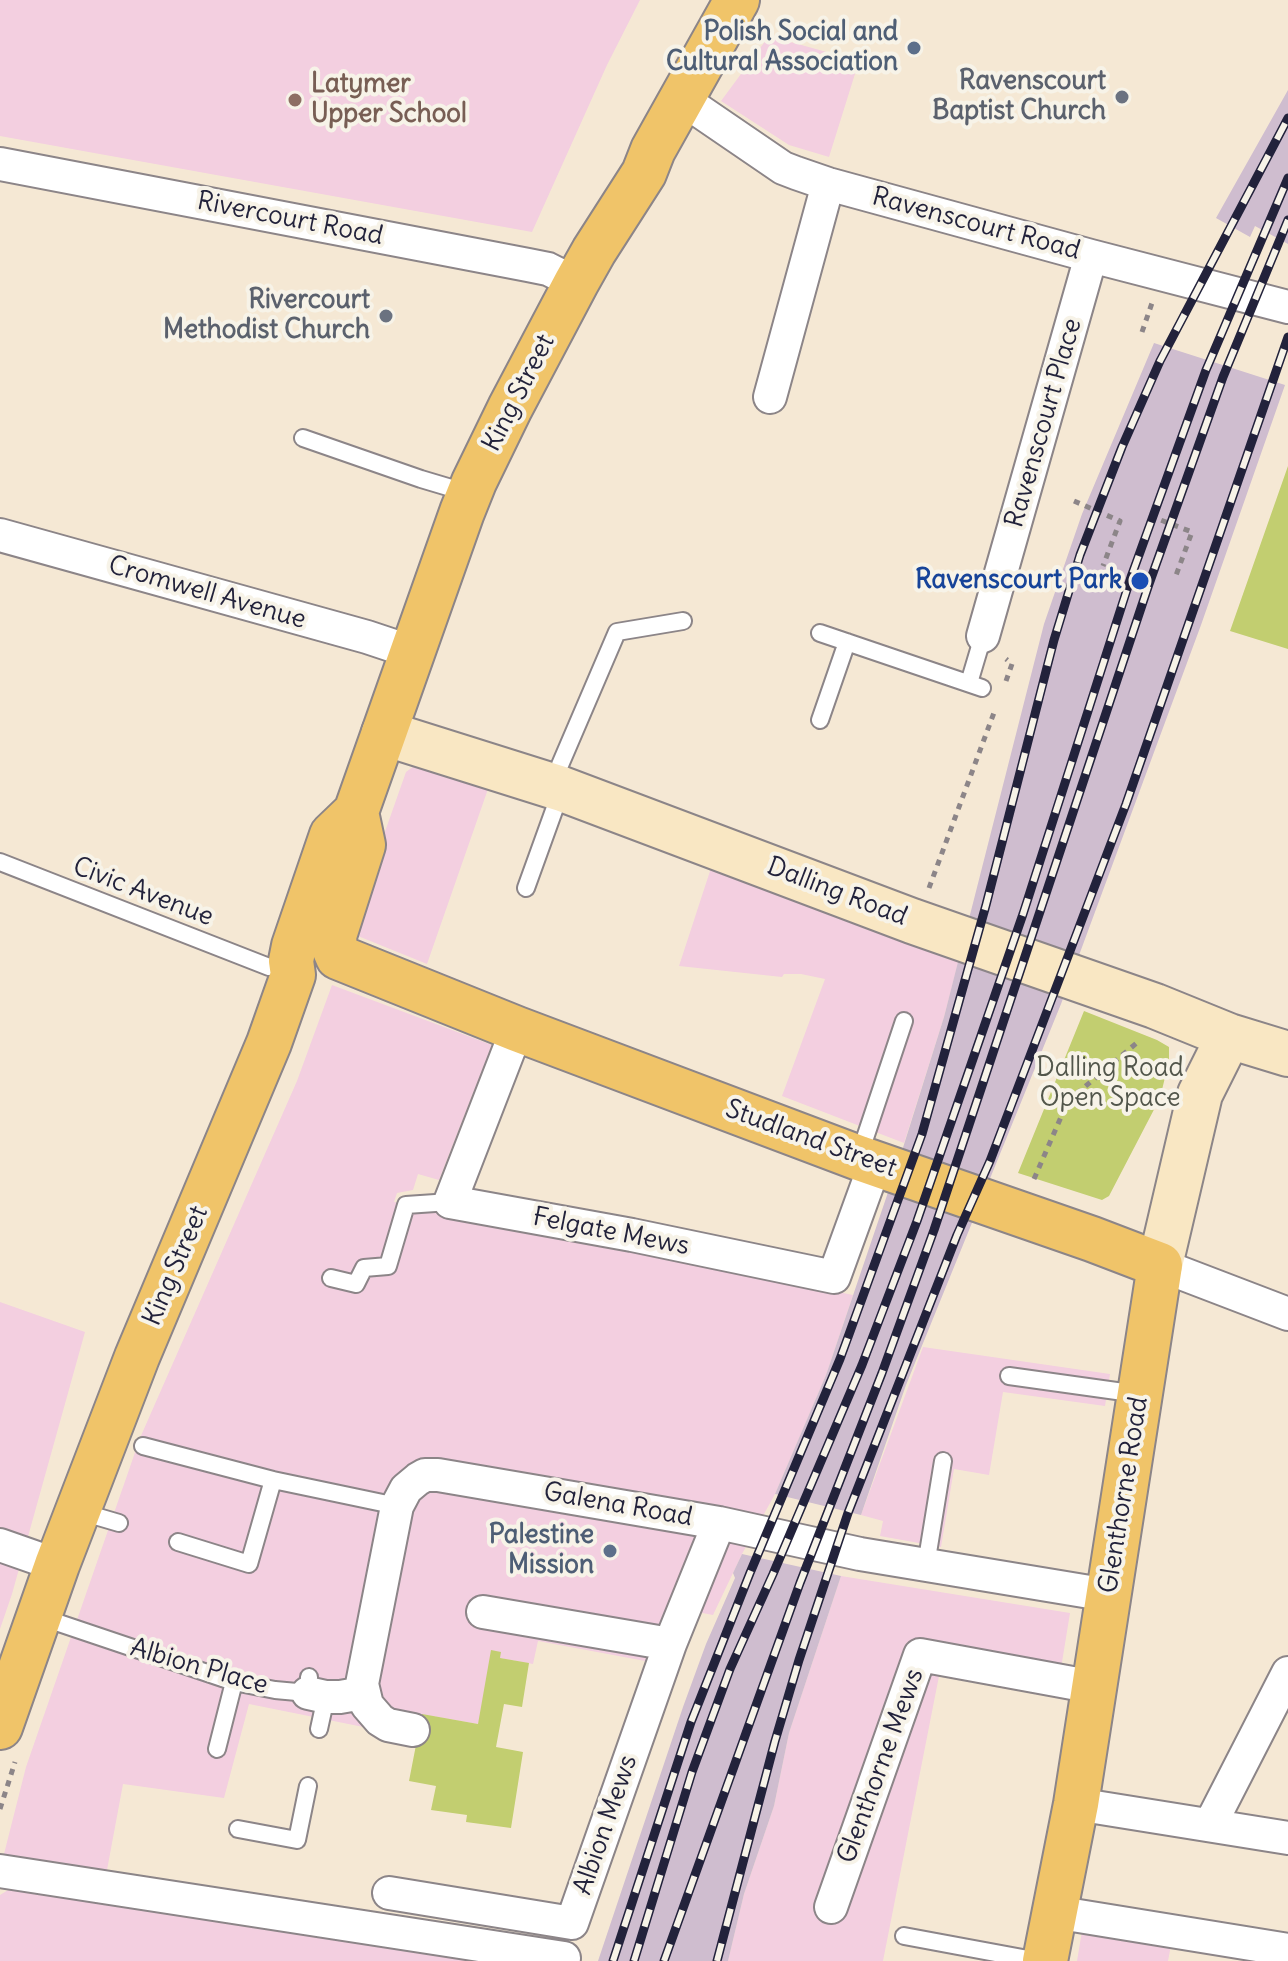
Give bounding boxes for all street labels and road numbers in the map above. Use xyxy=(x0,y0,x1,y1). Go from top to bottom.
street label: Ravenscourt Road xyxy=(869,181,1083,267)
street label: Rivercourt Road xyxy=(194,186,386,252)
street label: Ravenscourt Place xyxy=(999,315,1089,531)
street label: King Street xyxy=(476,329,562,457)
street label: Cromwell Avenue xyxy=(105,550,309,636)
street label: Civic Avenue xyxy=(68,851,218,933)
street label: Dalling Road xyxy=(763,851,911,933)
street label: Studland Street xyxy=(721,1094,901,1184)
street label: King Street xyxy=(137,1201,215,1331)
street label: Felgate Mews xyxy=(530,1202,692,1262)
street label: Glenthorne Road xyxy=(1093,1394,1155,1596)
street label: Galena Road xyxy=(541,1477,695,1533)
street label: Albion Place xyxy=(127,1633,271,1701)
street label: Glenthorne Mews xyxy=(831,1664,931,1868)
street label: Albion Mews xyxy=(568,1751,644,1899)

